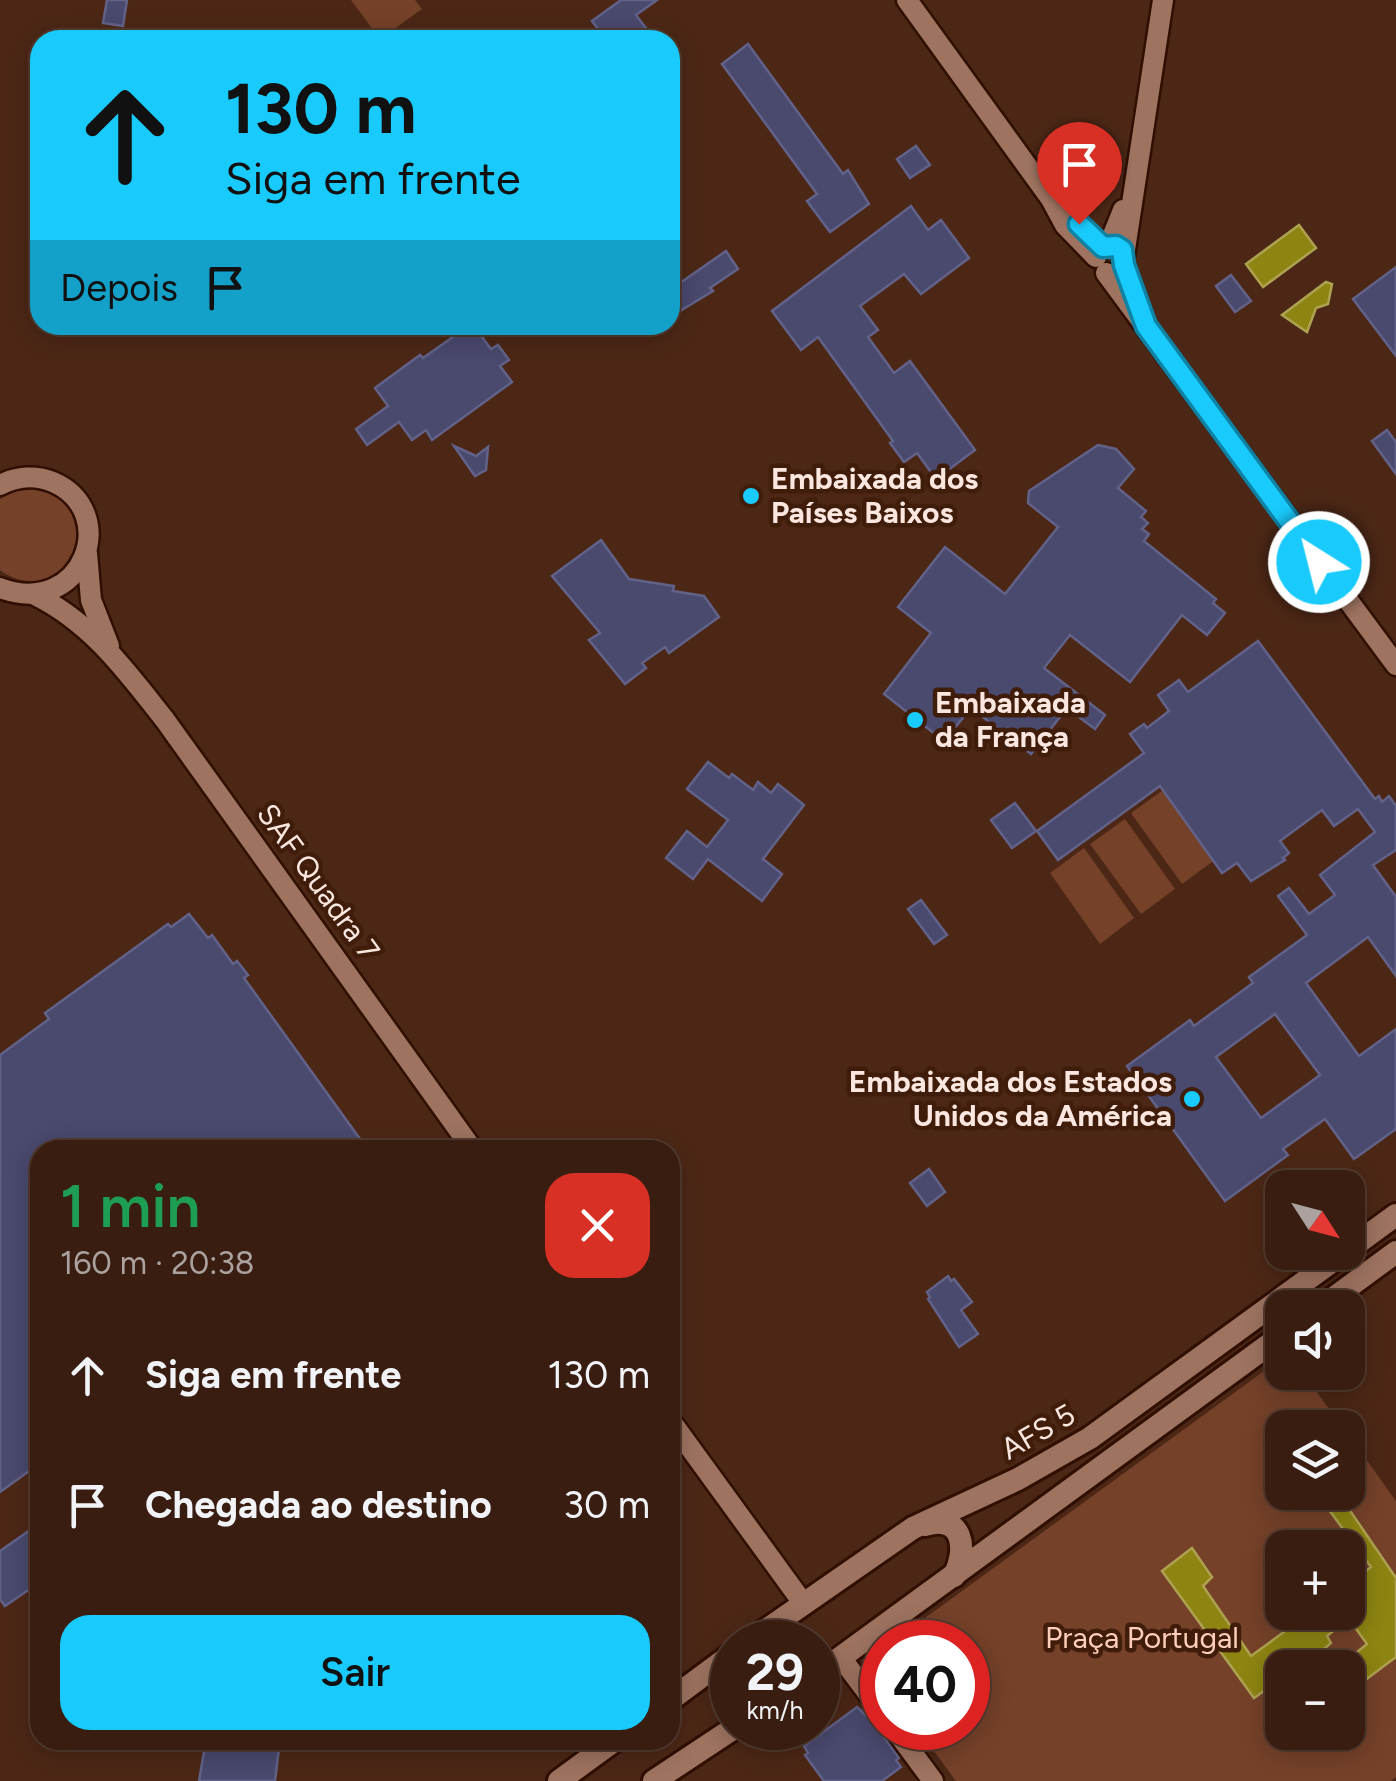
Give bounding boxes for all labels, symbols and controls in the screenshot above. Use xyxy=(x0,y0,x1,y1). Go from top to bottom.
text: 130 m xyxy=(225,66,417,151)
icon: ahead xyxy=(60,70,190,200)
pin xyxy=(1037,122,1122,225)
icon: arrive xyxy=(1052,137,1107,192)
text: Siga em frente xyxy=(225,151,521,205)
icon: arrive xyxy=(198,260,253,315)
text: Depois xyxy=(60,265,178,311)
place label: Embaixada dos Países Baixos xyxy=(771,460,978,531)
marker: Embaixada dos Países Baixos xyxy=(740,485,762,507)
position arrow xyxy=(1267,510,1371,614)
place label: Embaixada da França xyxy=(935,684,1086,755)
marker: Embaixada da França xyxy=(904,709,926,731)
street label: SAF Quadra 7 xyxy=(249,796,388,967)
place label: Embaixada dos Estados Unidos da América xyxy=(849,1063,1172,1134)
marker: Embaixada dos Estados Unidos da América xyxy=(1181,1088,1203,1110)
text: 1 min xyxy=(60,1170,200,1242)
north arrow xyxy=(1265,1170,1365,1270)
map controls xyxy=(1265,1170,1365,1750)
button: close xyxy=(545,1173,650,1278)
text: 160 m · 20:38 xyxy=(60,1244,254,1282)
button: sound xyxy=(1265,1290,1365,1390)
icon: ahead xyxy=(60,1348,115,1403)
text: Siga em frente xyxy=(145,1352,401,1398)
text: 130 m xyxy=(548,1352,650,1398)
street label: AFS 5 xyxy=(994,1396,1082,1468)
button: layers xyxy=(1265,1410,1365,1510)
icon: arrive xyxy=(60,1478,115,1533)
text: Chegada ao destino xyxy=(145,1482,492,1528)
text: 30 m xyxy=(563,1482,650,1528)
button: + xyxy=(1265,1530,1365,1630)
button: Sair xyxy=(60,1615,650,1730)
park label: Praça Portugal xyxy=(1045,1619,1239,1656)
speed limit sign: 40 xyxy=(860,1620,990,1750)
text: 29 xyxy=(746,1642,804,1703)
button: − xyxy=(1265,1650,1365,1750)
text: km/h xyxy=(746,1695,804,1725)

